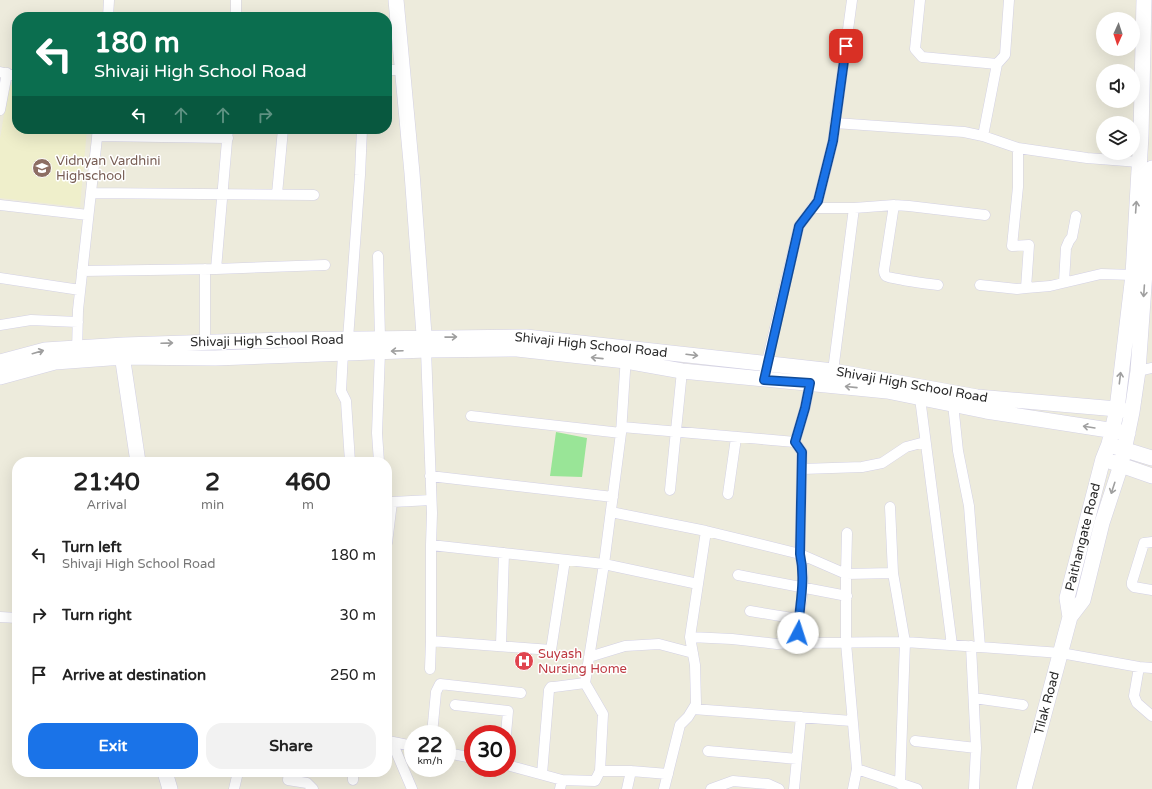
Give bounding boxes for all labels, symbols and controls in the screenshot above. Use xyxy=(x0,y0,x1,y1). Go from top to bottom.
north arrow xyxy=(1096,12,1140,56)
map controls xyxy=(1096,12,1140,160)
text: 180 m xyxy=(94,26,180,60)
icon: left xyxy=(28,28,80,80)
pin xyxy=(829,29,863,63)
icon: arrive xyxy=(835,35,857,57)
text: Shivaji High School Road xyxy=(94,60,307,82)
button: sound xyxy=(1096,64,1140,108)
icon: left xyxy=(128,104,150,126)
icon: ahead xyxy=(170,104,192,126)
icon: ahead xyxy=(212,104,234,126)
icon: right xyxy=(254,104,276,126)
button: layers xyxy=(1096,116,1140,160)
place label: Vidnyan Vardhini Highschool xyxy=(56,153,161,184)
school or university icon: Vidnyan Vardhini Highschool xyxy=(31,157,53,179)
one-way arrow xyxy=(1133,201,1140,214)
one-way arrow xyxy=(1140,284,1147,297)
street label: Shivaji High School Road xyxy=(514,329,668,361)
street label: Shivaji High School Road xyxy=(190,332,344,350)
one-way arrow xyxy=(444,334,457,341)
one-way arrow xyxy=(160,340,173,347)
one-way arrow xyxy=(391,347,404,355)
one-way arrow xyxy=(31,348,44,355)
one-way arrow xyxy=(685,352,698,359)
one-way arrow xyxy=(591,354,604,362)
street label: Shivaji High School Road xyxy=(835,364,989,406)
one-way arrow xyxy=(1116,372,1124,385)
one-way arrow xyxy=(845,384,858,391)
one-way arrow xyxy=(1083,423,1096,431)
text: 21:40 xyxy=(73,468,140,497)
text: 2 xyxy=(205,468,220,497)
text: 460 xyxy=(285,468,331,497)
street label: Paithangate Road xyxy=(1062,481,1104,593)
one-way arrow xyxy=(1109,482,1117,494)
text: Arrival xyxy=(86,497,127,513)
text: min xyxy=(201,497,224,513)
text: m xyxy=(302,497,314,513)
text: Turn left xyxy=(62,538,122,556)
icon: left xyxy=(28,544,50,566)
text: 180 m xyxy=(330,546,376,564)
text: Shivaji High School Road xyxy=(62,556,215,572)
icon: right xyxy=(28,604,50,626)
text: Turn right xyxy=(62,606,132,624)
text: 30 m xyxy=(339,606,376,624)
position arrow xyxy=(777,612,819,654)
place label: Suyash Nursing Home xyxy=(538,646,627,677)
hospital icon: Suyash Nursing Home xyxy=(513,650,535,672)
icon: arrive xyxy=(28,664,50,686)
text: Arrive at destination xyxy=(62,666,206,684)
text: 250 m xyxy=(330,666,376,684)
street label: Tilak Road xyxy=(1031,670,1063,736)
button: Exit xyxy=(28,723,198,769)
button: Share xyxy=(206,723,376,769)
speed limit sign: 30 xyxy=(464,725,516,777)
text: 22 xyxy=(417,734,443,758)
text: km/h xyxy=(417,755,443,767)

